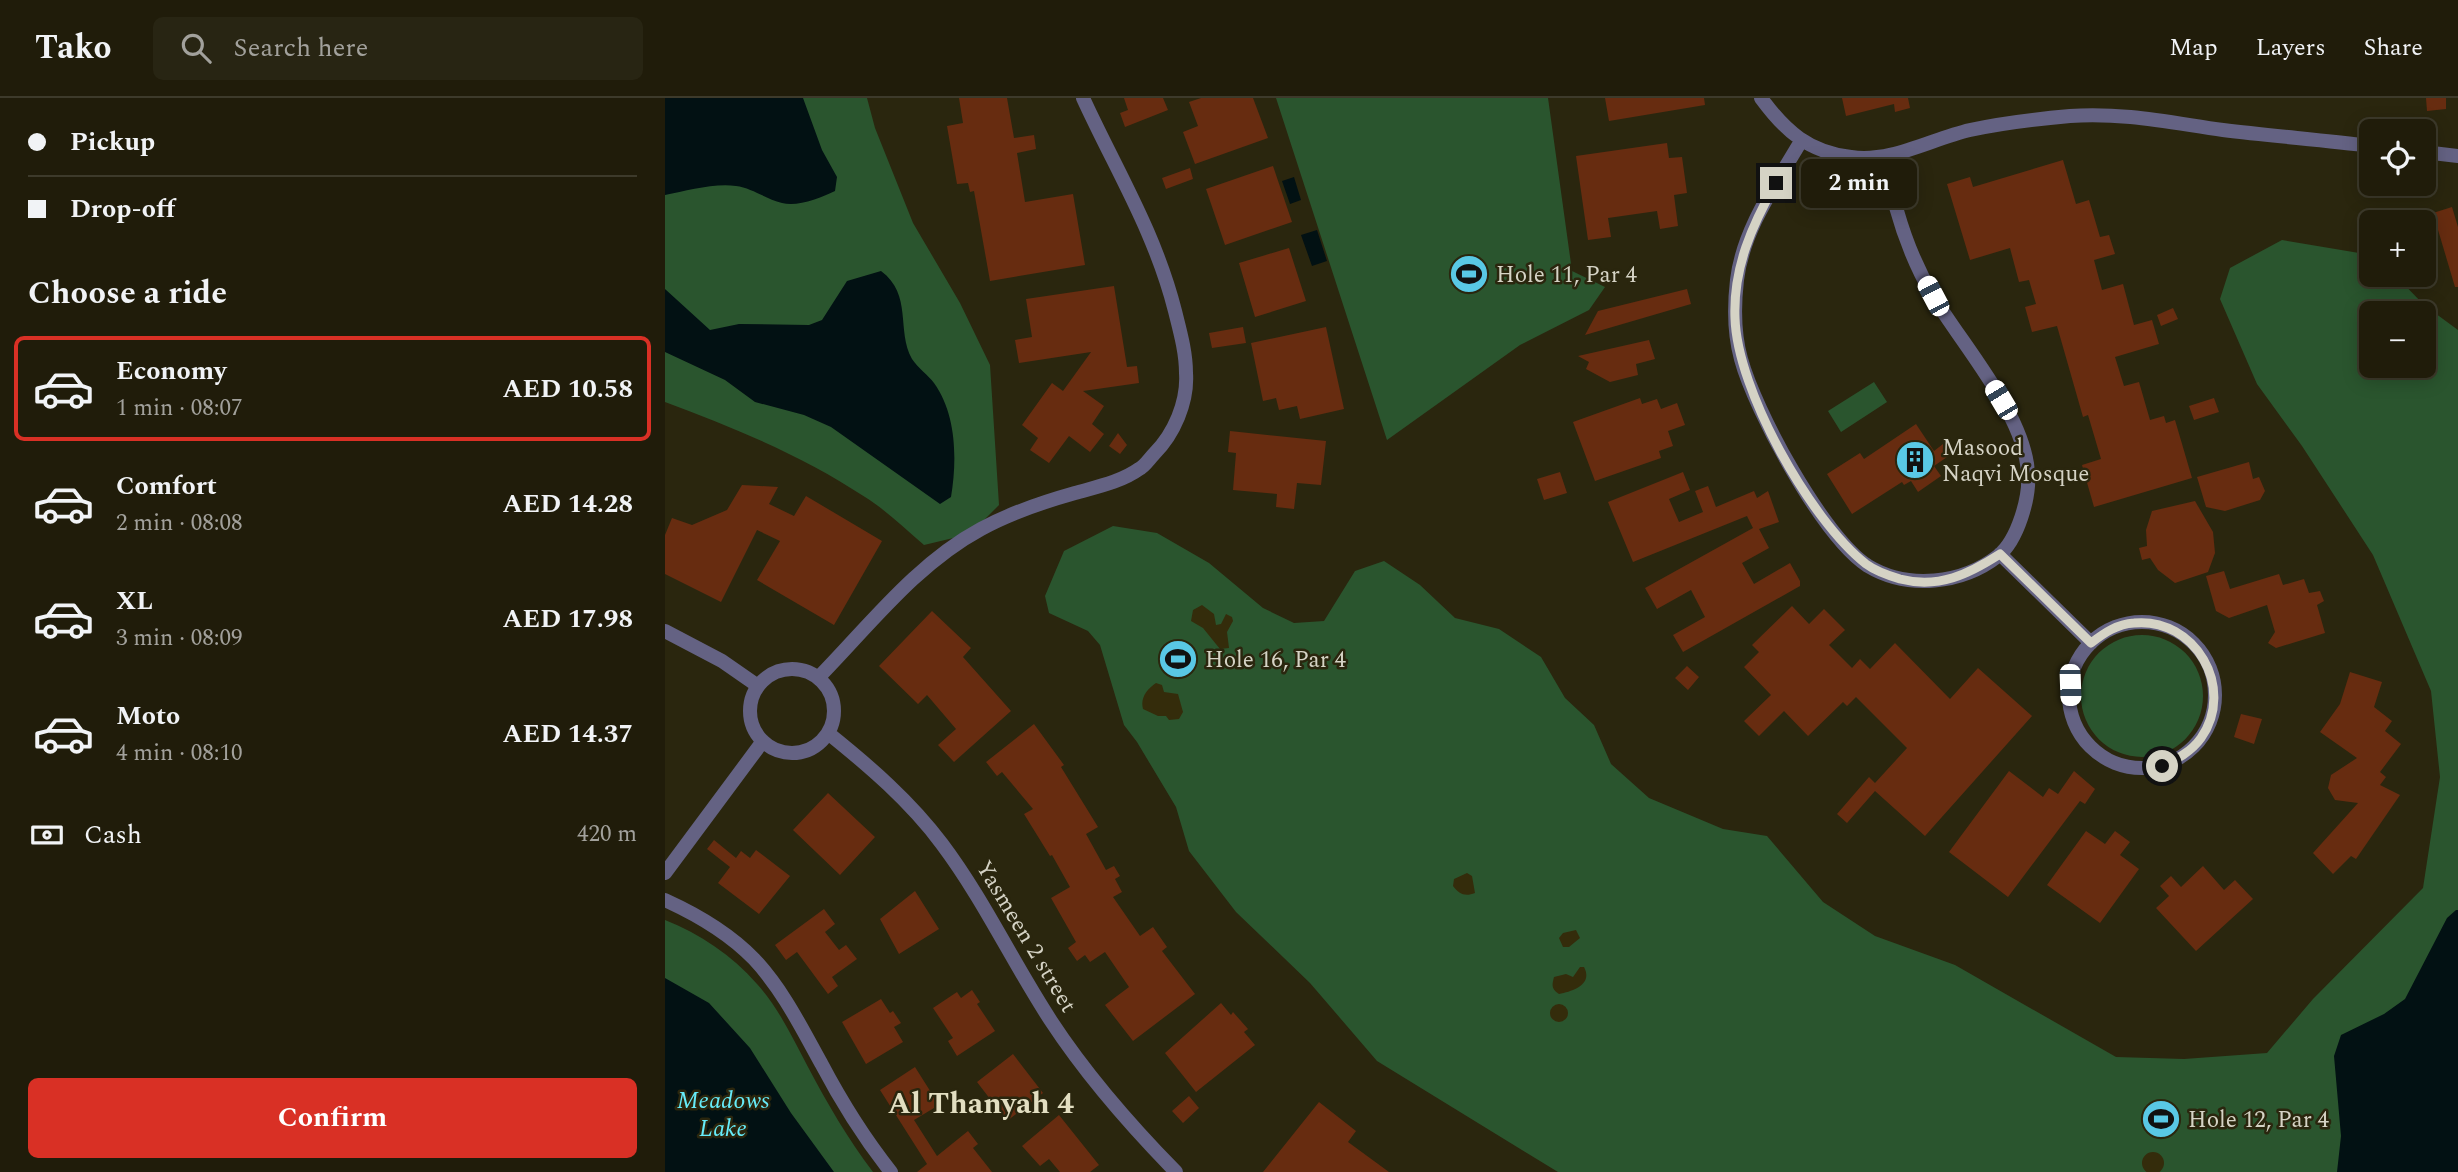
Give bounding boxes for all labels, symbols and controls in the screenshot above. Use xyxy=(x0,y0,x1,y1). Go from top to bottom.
search box xyxy=(153,17,643,80)
text: Tako xyxy=(35,23,111,73)
text: Search here xyxy=(233,28,368,68)
icon: search xyxy=(177,29,215,67)
text: Map xyxy=(2169,30,2218,66)
text: Layers xyxy=(2256,30,2326,66)
text: Share xyxy=(2364,30,2423,66)
map controls xyxy=(2359,119,2436,378)
button: locate xyxy=(2359,119,2436,196)
text: Pickup xyxy=(70,122,155,162)
callout: 2 min xyxy=(1801,158,1916,208)
text: 2 min xyxy=(1828,166,1890,201)
route end xyxy=(1760,167,1792,199)
text: Drop-off xyxy=(70,189,175,229)
button: + xyxy=(2359,210,2436,287)
sports icon: Hole 11, Par 4 xyxy=(1448,253,1490,295)
place label: Hole 11, Par 4 xyxy=(1496,258,1638,293)
text: Choose a ride xyxy=(28,269,227,318)
car xyxy=(1914,273,1953,319)
button: − xyxy=(2359,301,2436,378)
text: Economy xyxy=(116,351,226,391)
icon: car xyxy=(32,357,95,420)
text: AED 10.58 xyxy=(503,369,633,409)
car xyxy=(1982,377,2021,423)
text: 1 min · 08:07 xyxy=(116,391,243,426)
place label: Masood Naqvi Mosque xyxy=(1942,431,2090,492)
building icon: Masood Naqvi Mosque xyxy=(1894,439,1936,481)
text: Comfort xyxy=(116,466,217,506)
icon: car xyxy=(32,472,95,535)
text: AED 14.28 xyxy=(503,484,633,524)
text: 2 min · 08:08 xyxy=(116,506,243,541)
text: XL xyxy=(116,581,153,621)
icon: car xyxy=(32,587,95,650)
text: AED 17.98 xyxy=(503,599,633,639)
text: 3 min · 08:09 xyxy=(116,621,243,656)
sports icon: Hole 16, Par 4 xyxy=(1157,638,1199,680)
place label: Hole 16, Par 4 xyxy=(1205,643,1347,678)
car xyxy=(2059,664,2082,706)
text: Moto xyxy=(116,696,180,736)
icon: car xyxy=(32,702,95,765)
text: AED 14.37 xyxy=(503,714,633,754)
text: 4 min · 08:10 xyxy=(116,736,243,771)
route start xyxy=(2146,750,2178,782)
text: Cash xyxy=(84,815,142,855)
icon: cash xyxy=(28,816,66,854)
text: 420 m xyxy=(577,817,637,852)
street label: Yasmeen 2 street xyxy=(966,854,1085,1020)
button: Confirm xyxy=(28,1078,637,1158)
district label: Al Thanyah 4 xyxy=(888,1081,1074,1127)
water label: Meadows Lake xyxy=(677,1083,770,1147)
sports icon: Hole 12, Par 4 xyxy=(2140,1098,2182,1140)
place label: Hole 12, Par 4 xyxy=(2188,1103,2330,1138)

